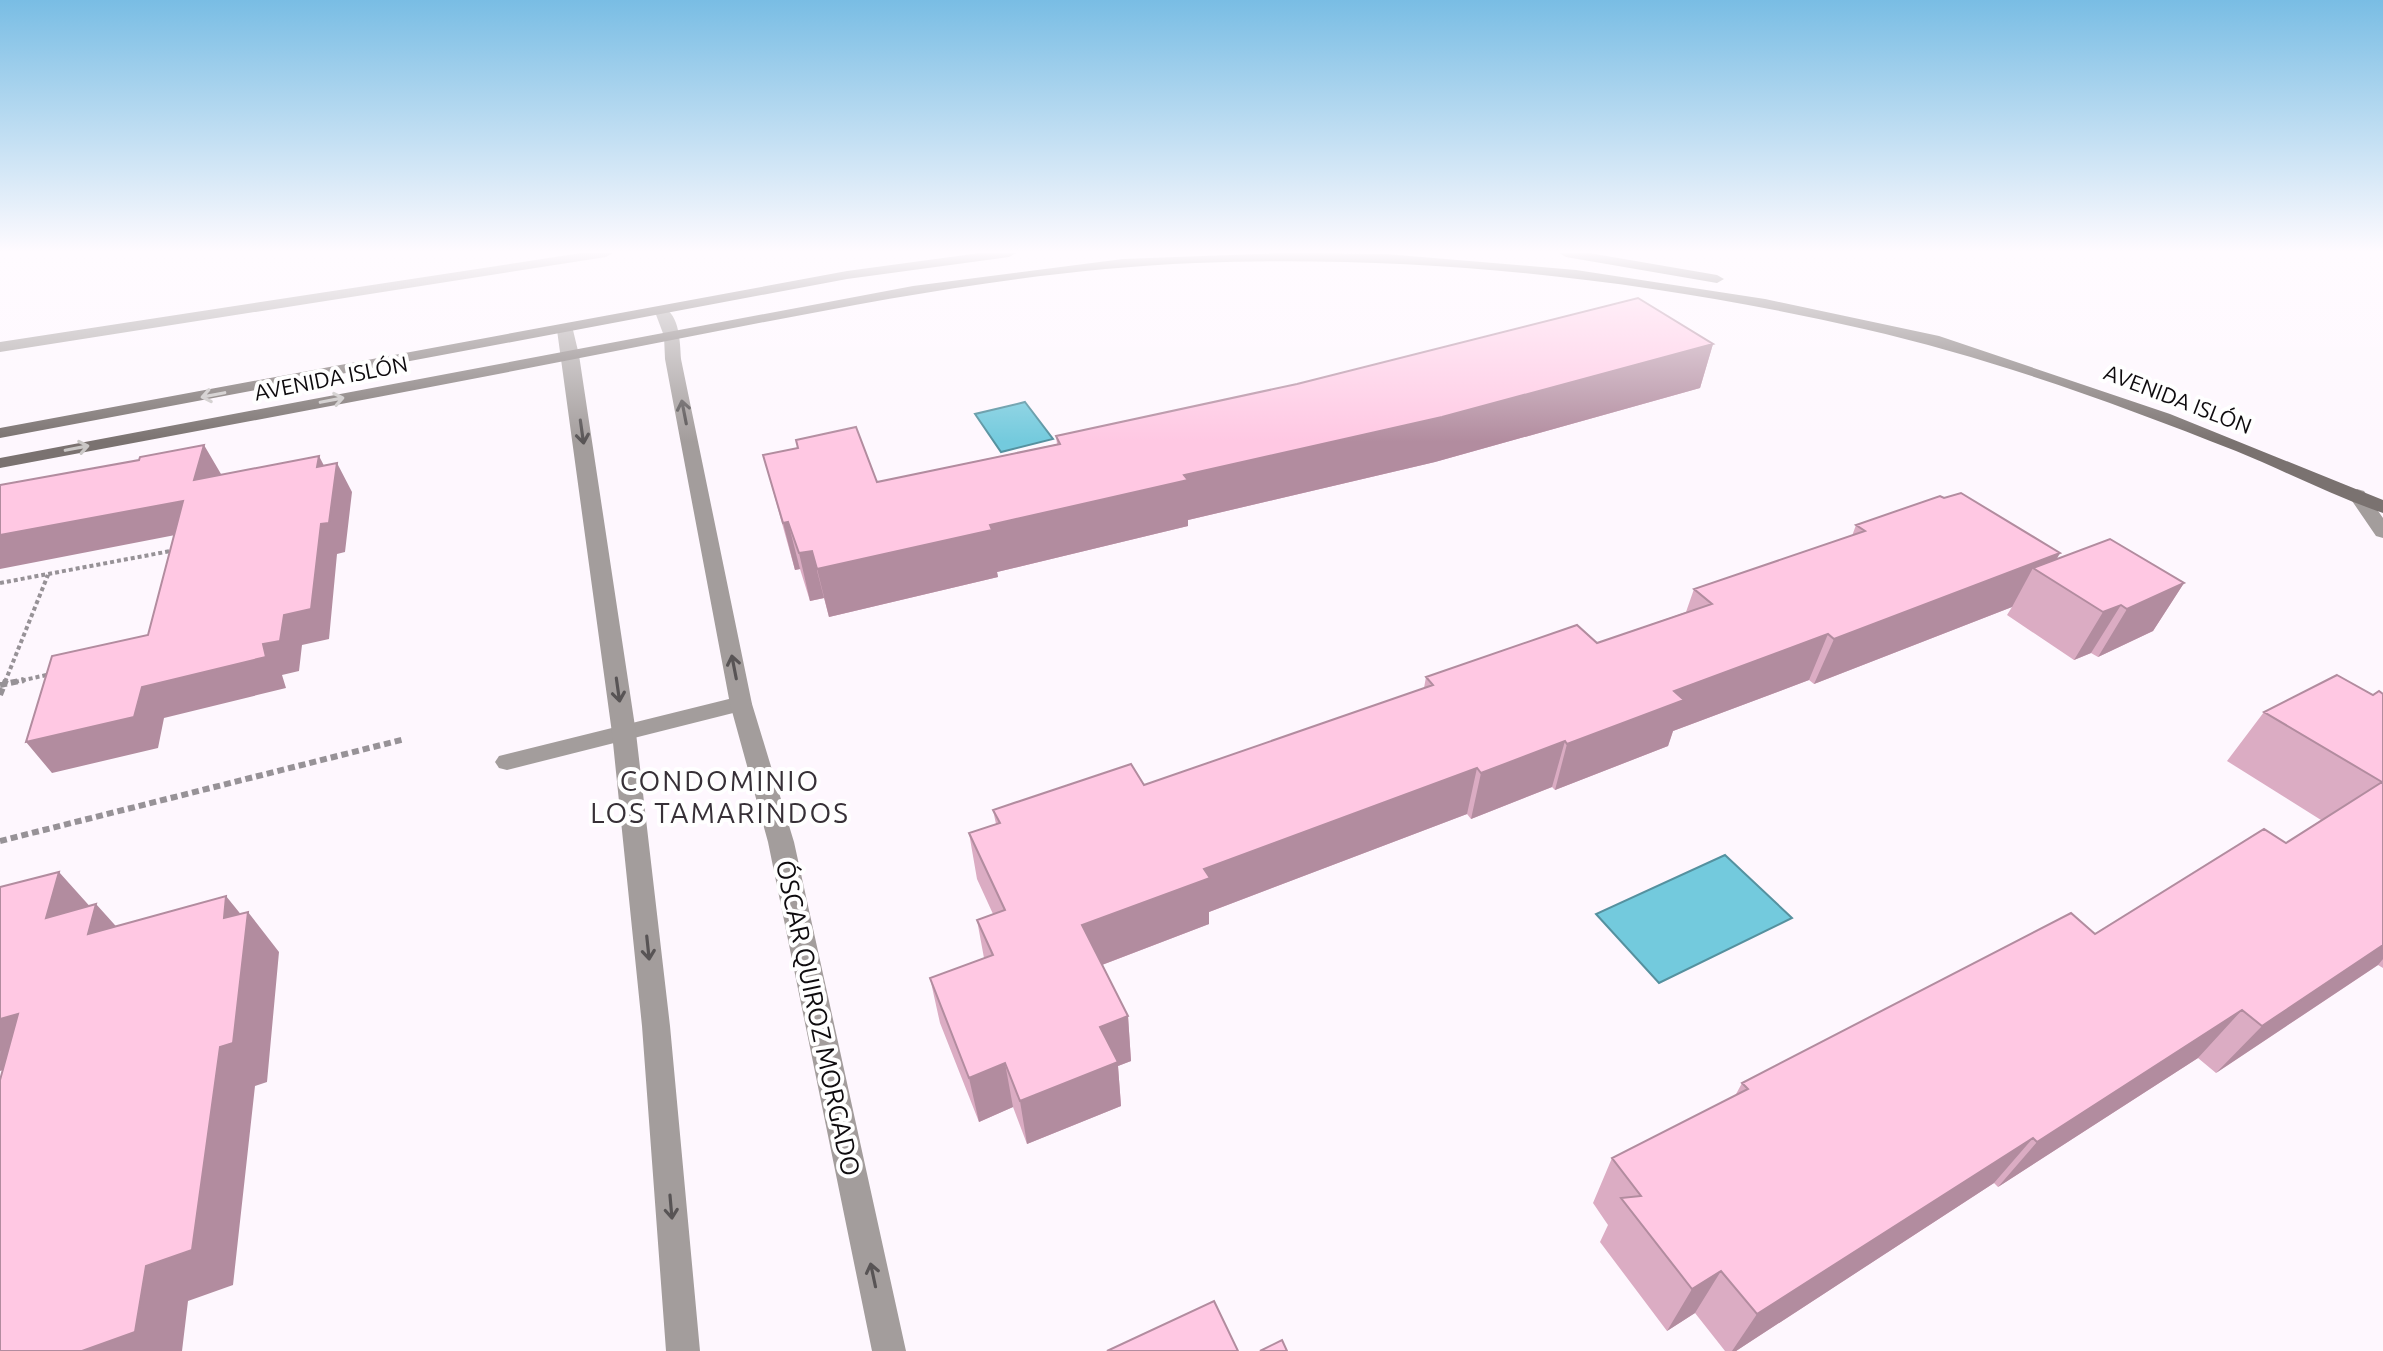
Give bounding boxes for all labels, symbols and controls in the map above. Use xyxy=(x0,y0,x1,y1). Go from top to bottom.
street label: AVENIDA ISLÓN xyxy=(252,349,410,405)
street label: AVENIDA ISLÓN xyxy=(2101,358,2256,438)
one-way arrow xyxy=(201,389,226,404)
one-way arrow xyxy=(319,392,344,407)
one-way arrow xyxy=(675,399,690,425)
one-way arrow xyxy=(575,419,590,445)
one-way arrow xyxy=(63,440,89,455)
one-way arrow xyxy=(726,654,741,680)
one-way arrow xyxy=(611,677,626,702)
district label: CONDOMINIO LOS TAMARINDOS xyxy=(590,765,850,828)
street label: ÓSCAR QUIROZ MORGADO xyxy=(771,857,866,1179)
one-way arrow xyxy=(640,934,655,961)
one-way arrow xyxy=(664,1193,679,1220)
one-way arrow xyxy=(865,1262,880,1288)

